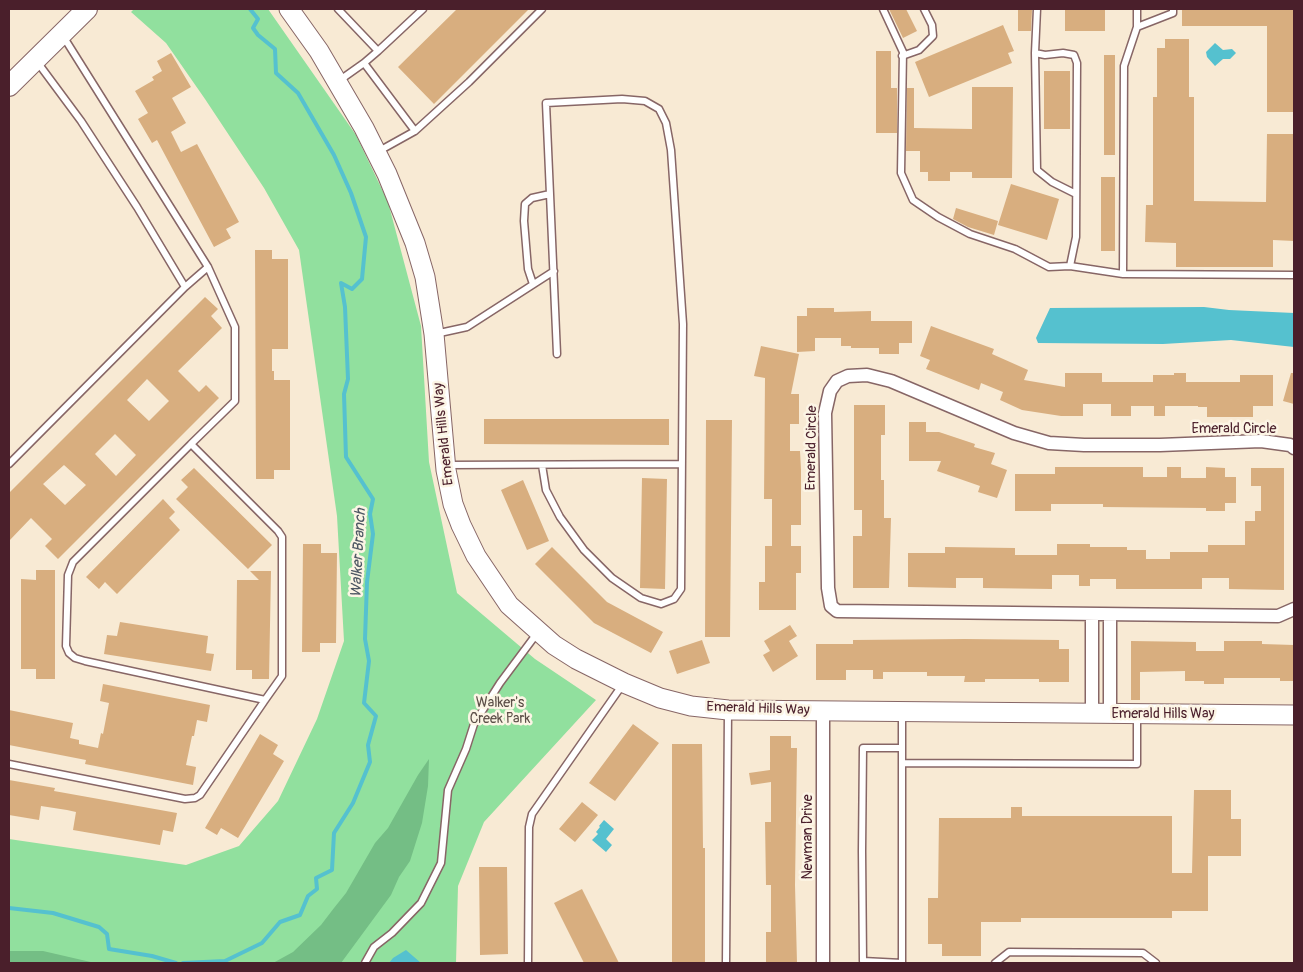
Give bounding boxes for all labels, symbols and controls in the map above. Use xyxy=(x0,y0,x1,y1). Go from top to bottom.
street label: Emerald Hills Way xyxy=(430,382,458,486)
street label: Emerald Circle xyxy=(803,405,821,491)
street label: Emerald Circle xyxy=(1192,421,1276,437)
water label: Walker Branch xyxy=(348,508,370,598)
park label: Walker's Creek Park xyxy=(470,695,530,728)
street label: Emerald Hills Way xyxy=(706,699,810,719)
street label: Emerald Hills Way xyxy=(1111,706,1215,722)
street label: Newman Drive xyxy=(800,794,816,880)

